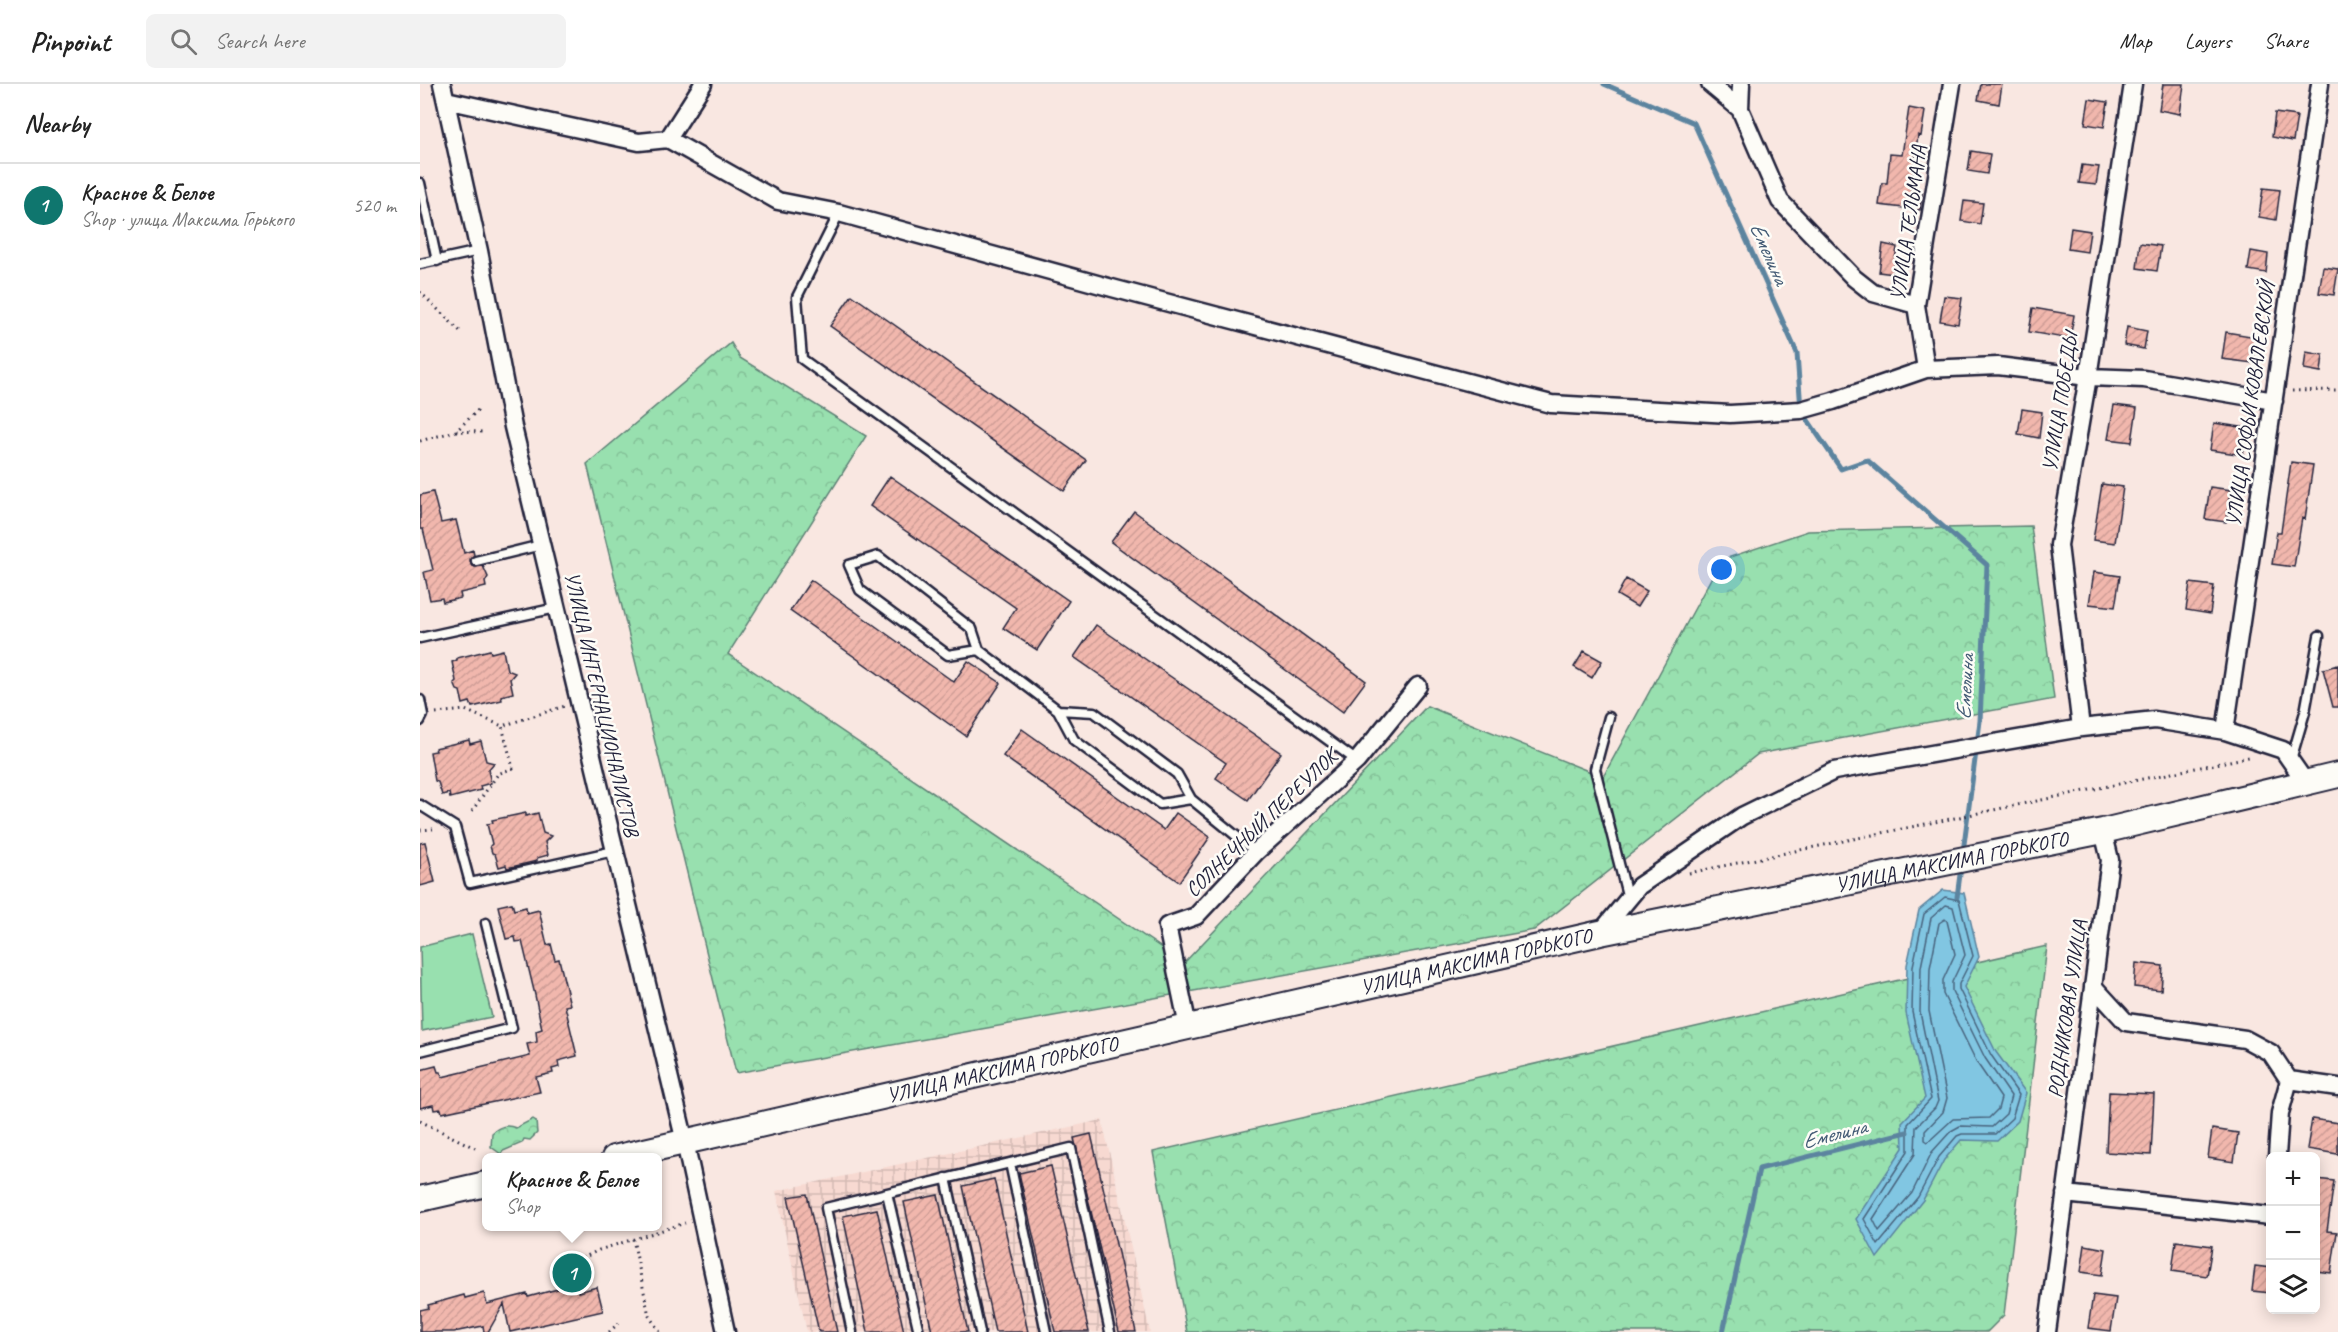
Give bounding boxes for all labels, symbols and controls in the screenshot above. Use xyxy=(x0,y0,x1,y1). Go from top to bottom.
search box xyxy=(146,14,566,68)
text: Pinpoint xyxy=(30,24,110,59)
icon: search xyxy=(167,25,200,58)
text: Search here xyxy=(215,27,305,55)
text: Map xyxy=(2119,28,2152,54)
text: Layers xyxy=(2185,28,2231,54)
text: Share xyxy=(2264,28,2308,54)
text: Nearby xyxy=(24,107,89,140)
street label: УЛИЦА ТЕЛЬМАНА xyxy=(1884,143,1932,302)
text: Красное & Белое xyxy=(81,179,214,207)
text: 1 xyxy=(39,193,48,218)
text: 520 m xyxy=(353,193,396,218)
text: Shop · улица Максима Горького xyxy=(81,207,294,232)
water label: Емелина xyxy=(1743,218,1796,292)
street label: УЛИЦА СОФЬИ КОВАЛЕВСКОЙ xyxy=(2220,276,2281,528)
street label: УЛИЦА ПОБЕДЫ xyxy=(2036,327,2084,473)
your location xyxy=(1707,555,1736,584)
street label: УЛИЦА ИНТЕРНАЦИОНАЛИСТОВ xyxy=(559,569,646,841)
water label: Емелина xyxy=(1949,651,1981,720)
street label: СОЛНЕЧНЫЙ ПЕРЕУЛОК xyxy=(1180,741,1346,902)
street label: УЛИЦА МАКСИМА ГОРЬКОГО xyxy=(1833,825,2072,898)
street label: РОДНИКОВАЯ УЛИЦА xyxy=(2042,918,2092,1099)
street label: УЛИЦА МАКСИМА ГОРЬКОГО xyxy=(1358,922,1596,1000)
street label: УЛИЦА МАКСИМА ГОРЬКОГО xyxy=(884,1030,1123,1108)
water label: Емелина xyxy=(1799,1112,1872,1155)
map controls xyxy=(2266,1152,2320,1314)
button: + xyxy=(2266,1152,2320,1206)
popup xyxy=(482,1153,662,1231)
text: Красное & Белое xyxy=(506,1166,638,1194)
text: Shop xyxy=(506,1194,540,1219)
button: − xyxy=(2266,1206,2320,1260)
pin: 1 xyxy=(552,1250,592,1296)
button: layers xyxy=(2266,1260,2320,1314)

